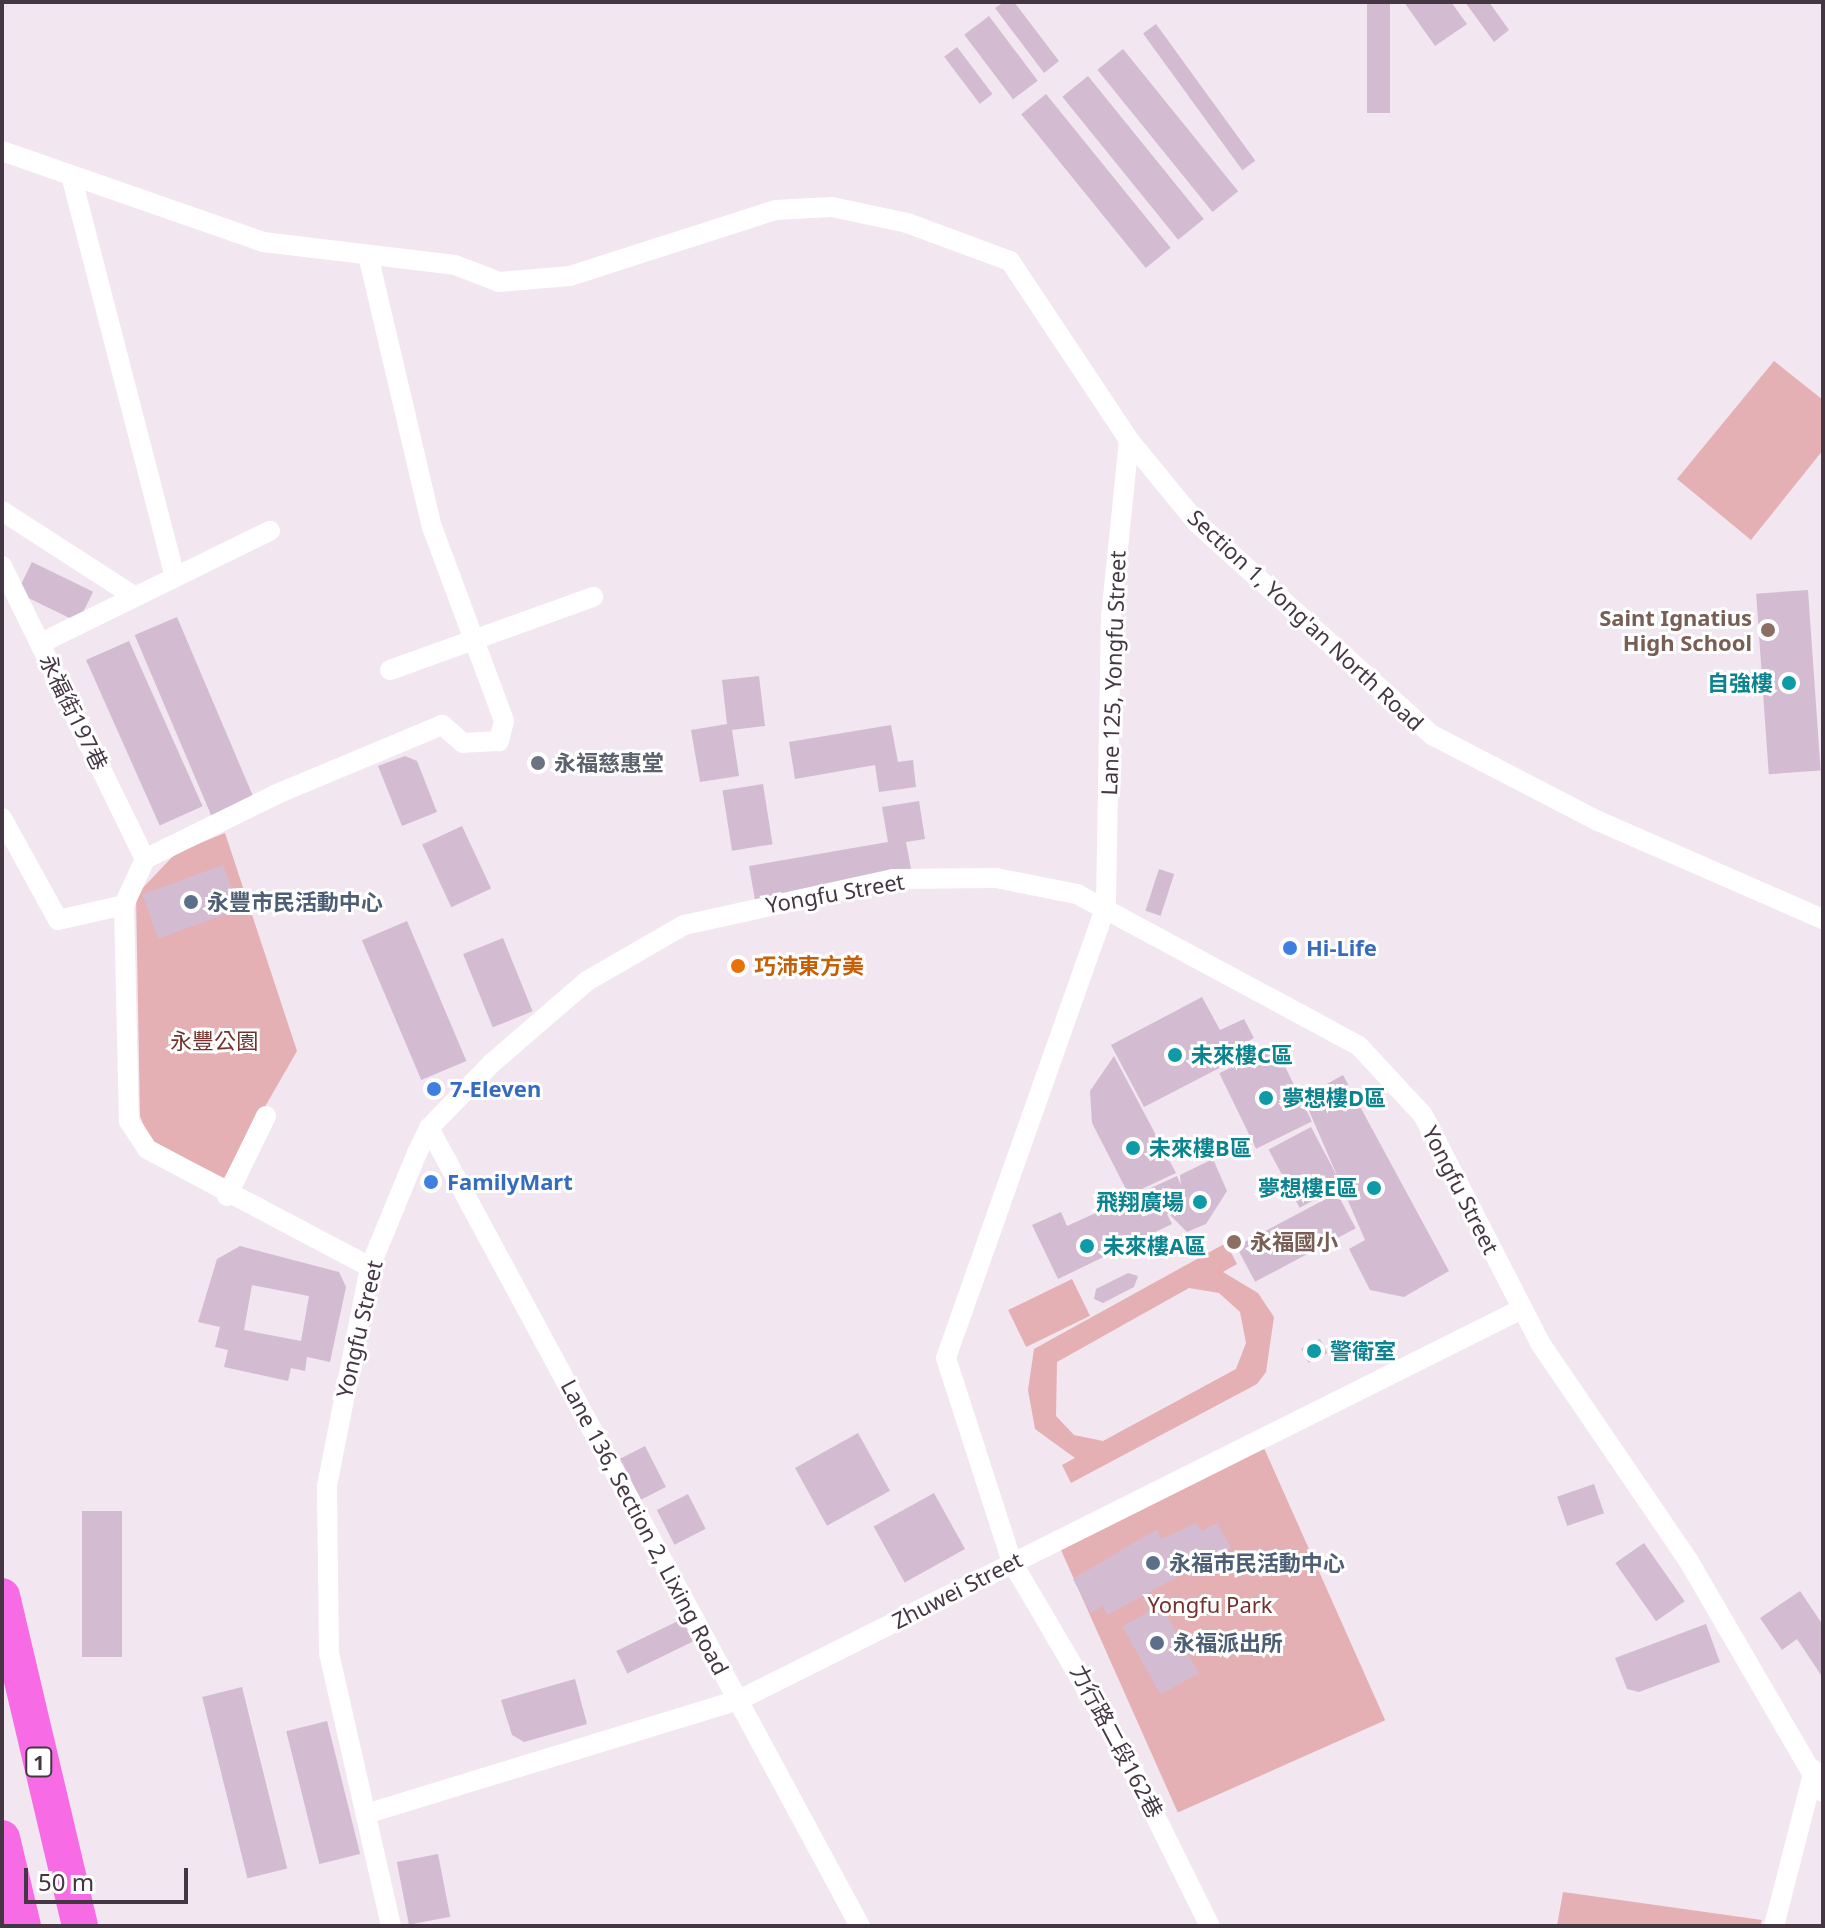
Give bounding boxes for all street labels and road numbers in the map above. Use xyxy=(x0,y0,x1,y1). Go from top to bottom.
street label: Section 1, Yong'an North Road xyxy=(1183,504,1429,736)
street label: Lane 125, Yongfu Street xyxy=(1096,550,1130,796)
street label: 永福街197巷 xyxy=(35,650,113,774)
street label: Yongfu Street xyxy=(764,868,906,918)
street label: Yongfu Street xyxy=(1417,1122,1505,1258)
street label: Yongfu Street xyxy=(330,1258,388,1400)
street label: Lane 136, Section 2, Lixing Road xyxy=(556,1375,734,1679)
street label: Zhuwei Street xyxy=(888,1546,1026,1634)
street label: 力行路二段162巷 xyxy=(1065,1660,1169,1822)
road number: 1 xyxy=(25,1746,53,1778)

